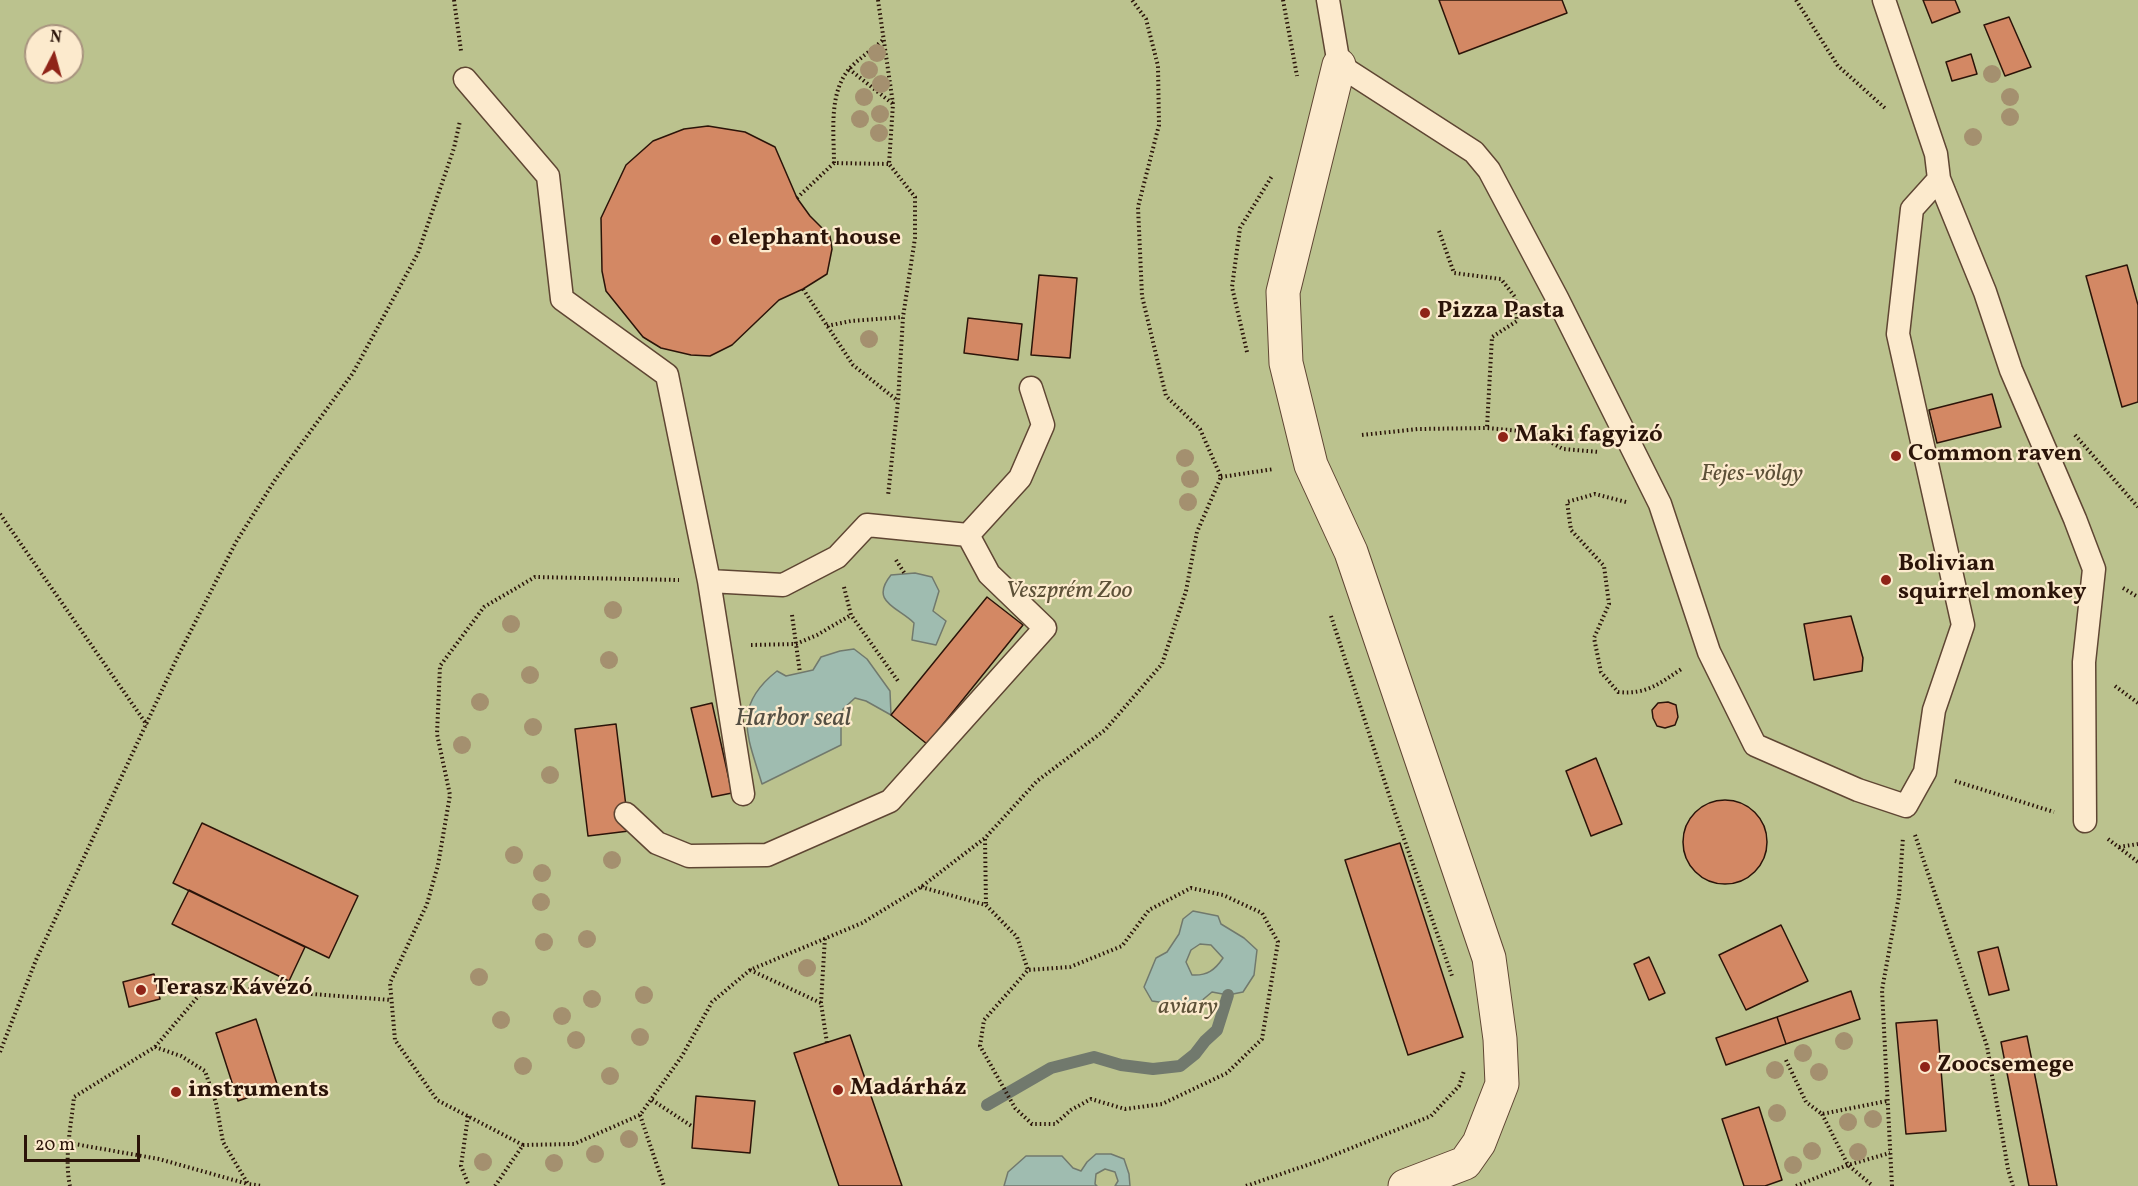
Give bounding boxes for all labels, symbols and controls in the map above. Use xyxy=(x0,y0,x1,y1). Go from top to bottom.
north arrow xyxy=(24,24,84,84)
text: N xyxy=(49,27,63,50)
place label: elephant house xyxy=(728,226,901,254)
marker: elephant house xyxy=(709,233,723,247)
place label: Pizza Pasta xyxy=(1437,299,1565,327)
marker: Pizza Pasta xyxy=(1418,306,1432,320)
place label: Maki fagyizó xyxy=(1515,423,1663,451)
marker: Maki fagyizó xyxy=(1496,430,1510,444)
place label: Common raven xyxy=(1908,442,2082,470)
marker: Common raven xyxy=(1889,449,1903,463)
park label: Fejes-völgy xyxy=(1701,462,1803,490)
place label: Bolivian squirrel monkey xyxy=(1898,552,2086,608)
marker: Bolivian squirrel monkey xyxy=(1879,573,1893,587)
park label: Veszprém Zoo xyxy=(1005,579,1133,607)
water label: Harbor seal xyxy=(735,704,851,736)
place label: Terasz Kávézó xyxy=(153,976,313,1004)
marker: Terasz Kávézó xyxy=(134,983,148,997)
park label: aviary xyxy=(1158,995,1218,1023)
place label: Zoocsemege xyxy=(1937,1053,2074,1081)
marker: Zoocsemege xyxy=(1918,1060,1932,1074)
place label: Madárház xyxy=(850,1076,966,1104)
place label: instruments xyxy=(188,1078,329,1106)
marker: Madárház xyxy=(831,1083,845,1097)
marker: instruments xyxy=(169,1085,183,1099)
scale bar xyxy=(27,1123,142,1161)
text: 20 m xyxy=(35,1133,75,1158)

